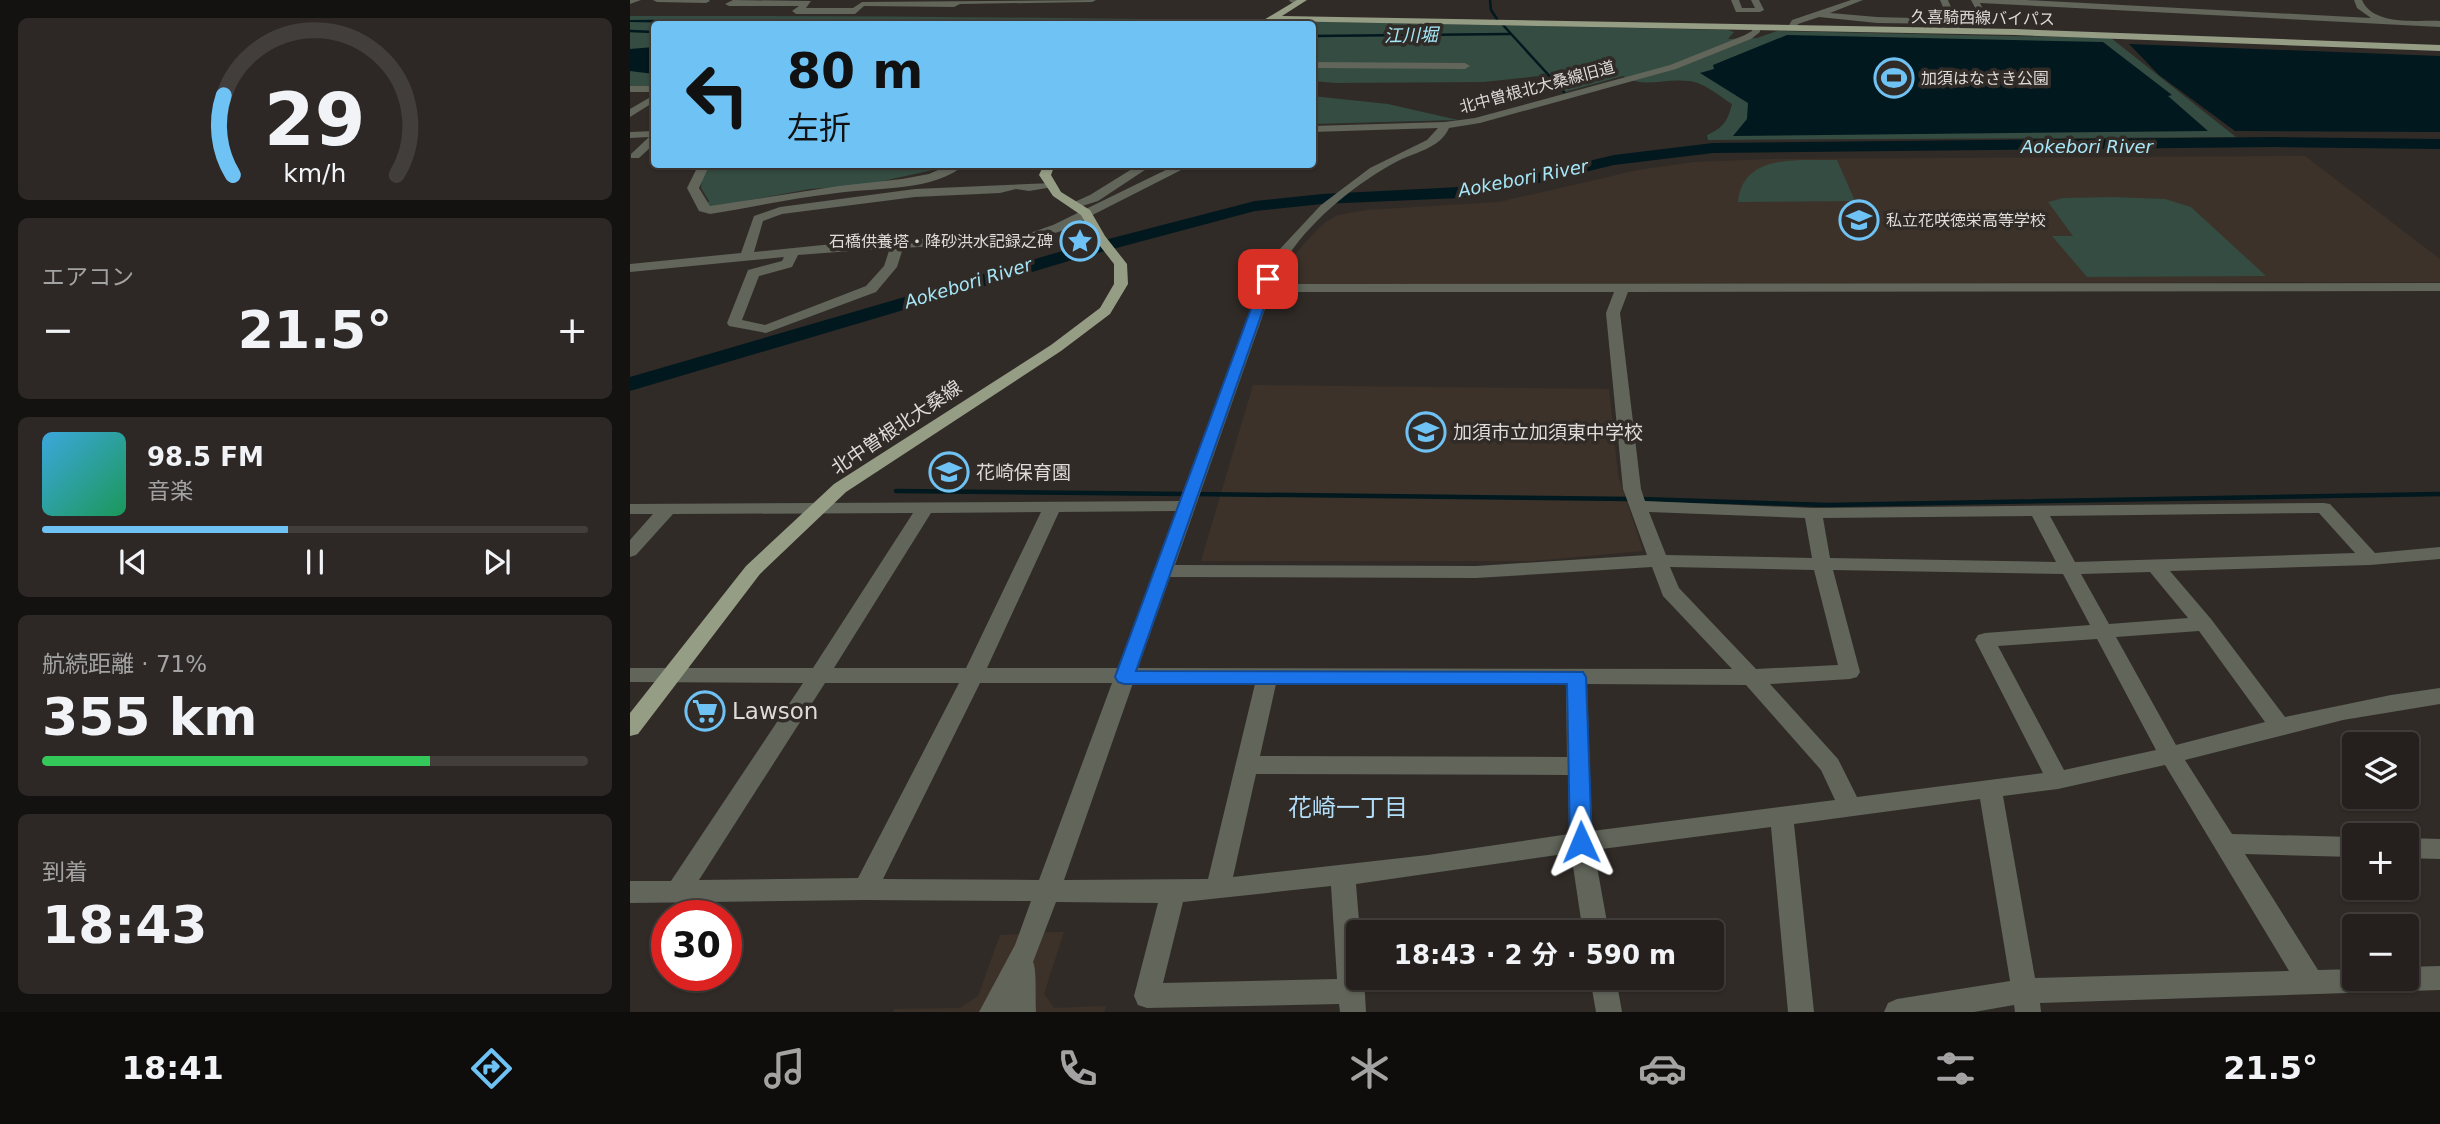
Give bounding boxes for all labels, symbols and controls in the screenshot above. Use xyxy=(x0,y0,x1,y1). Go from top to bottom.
street label: 久喜騎西線バイパス xyxy=(1911,7,2055,29)
water label: 江川堀 xyxy=(1384,24,1441,46)
text: 80 m xyxy=(787,43,923,100)
icon: left xyxy=(672,49,763,140)
street label: 北中曽根北大桑線旧道 xyxy=(1457,57,1617,117)
sports icon: 加須はなさき公園 xyxy=(1873,57,1915,99)
place label: 加須はなさき公園 xyxy=(1921,69,2049,88)
text: 29 xyxy=(264,77,366,162)
text: 左折 xyxy=(787,109,851,147)
water label: Aokebori River xyxy=(2020,136,2155,157)
water label: Aokebori River xyxy=(1455,155,1591,201)
text: km/h xyxy=(283,159,347,188)
school or university icon: 私立花咲徳栄高等学校 xyxy=(1838,199,1880,241)
place label: 私立花咲徳栄高等学校 xyxy=(1886,211,2046,230)
place icon: 石橋供養塔・降砂洪水記録之碑 xyxy=(1059,220,1101,262)
place label: 石橋供養塔・降砂洪水記録之碑 xyxy=(829,232,1053,251)
pin xyxy=(1238,249,1298,309)
water label: Aokebori River xyxy=(901,253,1036,313)
icon: arrive xyxy=(1249,260,1287,298)
text: エアコン xyxy=(42,264,134,290)
text: 21.5° xyxy=(238,300,392,360)
text: − xyxy=(42,308,74,352)
text: + xyxy=(556,308,588,352)
street label: 北中曽根北大桑線 xyxy=(827,375,965,479)
school or university icon: 加須市立加須東中学校 xyxy=(1405,411,1447,453)
place label: 加須市立加須東中学校 xyxy=(1453,421,1643,443)
text: 98.5 FM xyxy=(147,442,264,472)
school or university icon: 花崎保育園 xyxy=(928,451,970,493)
place label: 花崎保育園 xyxy=(976,461,1071,483)
text: 音楽 xyxy=(147,478,193,504)
icon: previous xyxy=(114,543,152,581)
icon: pause xyxy=(296,543,334,581)
icon: next xyxy=(478,543,516,581)
text: 航続距離 · 71% xyxy=(42,651,207,677)
text: 355 km xyxy=(42,687,257,747)
supermarket icon: Lawson xyxy=(684,690,726,732)
place label: Lawson xyxy=(732,698,818,724)
map controls xyxy=(2342,732,2419,991)
button: layers xyxy=(2342,732,2419,809)
district label: 花崎一丁目 xyxy=(1288,794,1408,822)
position arrow xyxy=(1544,805,1618,879)
button: + xyxy=(2342,823,2419,900)
text: 到着 xyxy=(42,859,88,885)
text: 18:43 xyxy=(42,895,208,955)
speed limit sign: 30 xyxy=(651,900,742,991)
button: − xyxy=(2342,914,2419,991)
text: 18:43 · 2 分 · 590 m xyxy=(1394,940,1676,970)
icon: directions xyxy=(467,1044,516,1093)
icon: music xyxy=(760,1044,809,1093)
icon: phone xyxy=(1053,1044,1102,1093)
icon: climate xyxy=(1345,1044,1394,1093)
icon: car xyxy=(1638,1044,1687,1093)
icon: filters xyxy=(1931,1044,1980,1093)
text: 18:41 xyxy=(122,1049,224,1087)
text: 21.5° xyxy=(2223,1049,2318,1087)

